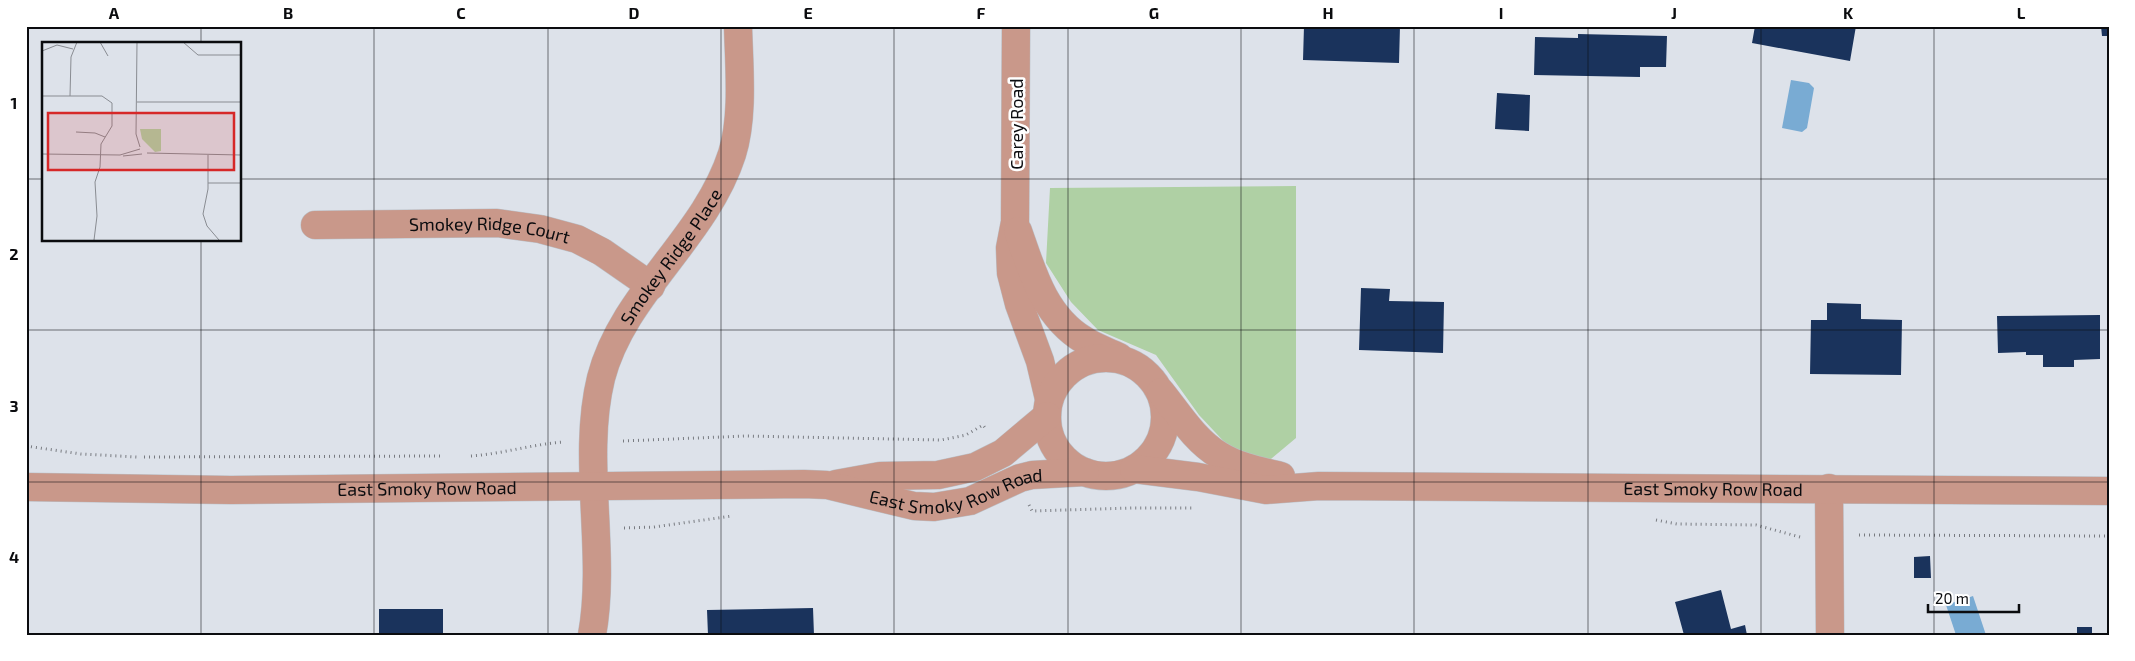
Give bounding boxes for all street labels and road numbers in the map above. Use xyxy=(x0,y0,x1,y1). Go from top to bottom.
street label: Carey Road xyxy=(1005,78,1027,170)
street label: Smokey Ridge Place xyxy=(615,185,726,328)
street label: Smokey Ridge Court xyxy=(409,211,573,248)
street label: East Smoky Row Road xyxy=(867,463,1043,518)
street label: East Smoky Row Road xyxy=(337,476,517,500)
street label: East Smoky Row Road xyxy=(1623,477,1803,500)

